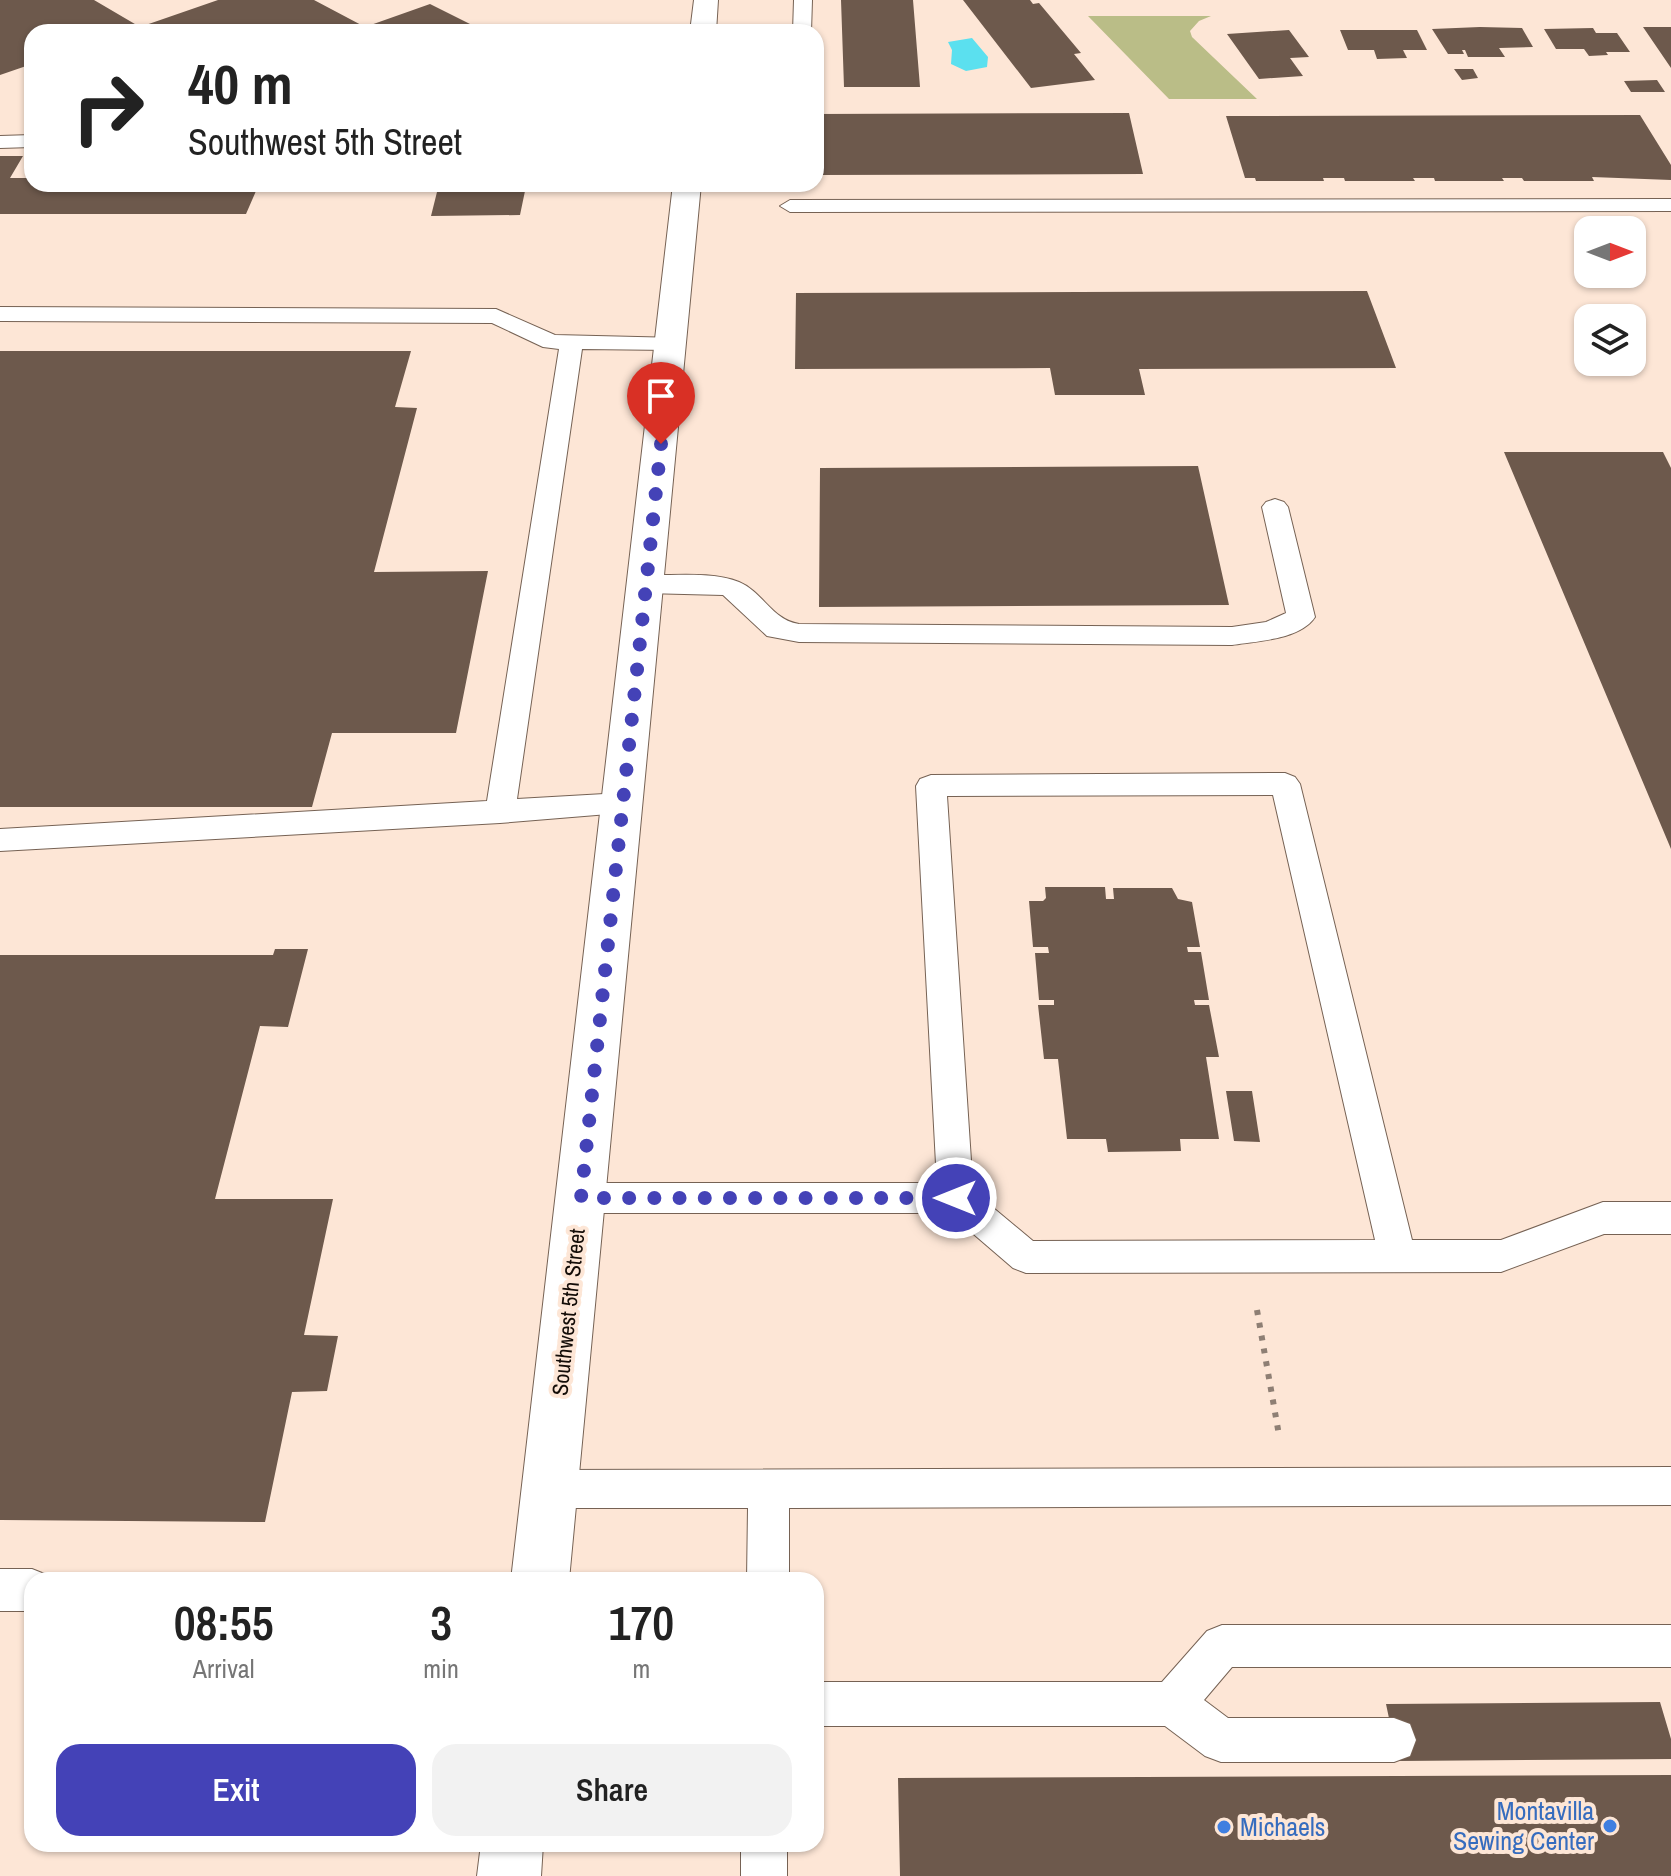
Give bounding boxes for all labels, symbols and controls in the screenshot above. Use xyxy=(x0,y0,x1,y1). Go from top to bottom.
text: 40 m xyxy=(188,46,293,121)
icon: right xyxy=(56,56,160,160)
text: Southwest 5th Street xyxy=(188,118,462,166)
north arrow xyxy=(1574,216,1646,288)
map controls xyxy=(1574,216,1646,376)
button: layers xyxy=(1574,304,1646,376)
pin xyxy=(627,362,695,444)
icon: arrive xyxy=(639,374,683,418)
position arrow xyxy=(914,1156,998,1240)
street label: Southwest 5th Street xyxy=(544,1227,592,1397)
text: 08:55 xyxy=(174,1590,274,1655)
text: 3 xyxy=(430,1590,452,1655)
text: 170 xyxy=(609,1590,674,1655)
text: Arrival xyxy=(193,1651,254,1686)
text: min xyxy=(423,1651,459,1686)
text: m xyxy=(633,1651,650,1686)
button: Exit xyxy=(56,1744,416,1836)
button: Share xyxy=(432,1744,792,1836)
place label: Montavilla Sewing Center xyxy=(1453,1793,1594,1858)
place label: Michaels xyxy=(1240,1809,1325,1844)
marker: Montavilla Sewing Center xyxy=(1601,1817,1619,1835)
marker: Michaels xyxy=(1215,1818,1233,1836)

